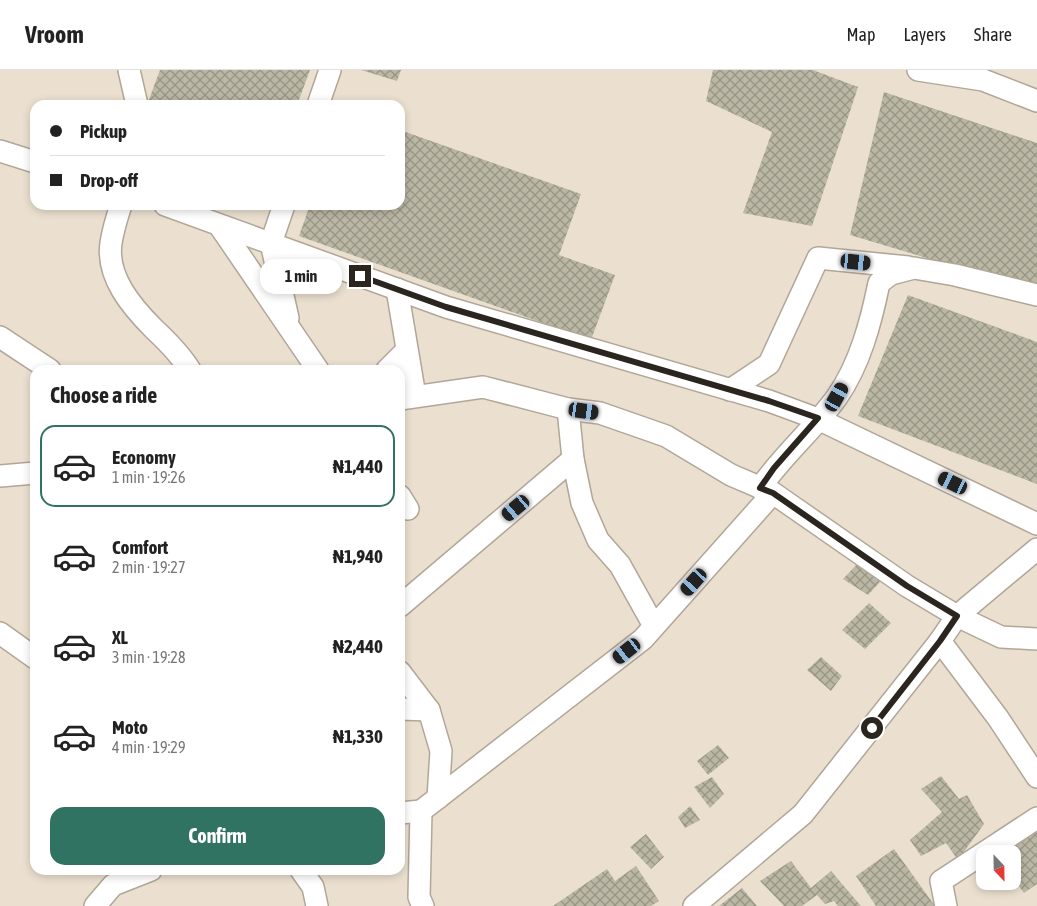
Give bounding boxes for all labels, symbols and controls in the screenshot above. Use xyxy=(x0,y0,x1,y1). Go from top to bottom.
text: Vroom xyxy=(25,21,84,48)
text: Map xyxy=(846,24,875,45)
text: Layers xyxy=(903,24,946,45)
text: Share xyxy=(974,24,1012,45)
text: Pickup xyxy=(80,120,127,142)
text: Drop-off xyxy=(80,169,138,191)
car xyxy=(840,253,871,271)
callout: 1 min xyxy=(260,258,342,294)
route end xyxy=(349,265,371,287)
text: 1 min xyxy=(285,267,317,285)
car xyxy=(823,380,850,414)
text: Choose a ride xyxy=(50,382,157,408)
car xyxy=(568,401,599,421)
icon: car xyxy=(52,444,97,489)
text: Economy xyxy=(112,446,176,468)
text: ₦1,440 xyxy=(333,455,383,477)
text: 1 min · 19:26 xyxy=(112,468,185,486)
car xyxy=(936,470,969,496)
car xyxy=(499,493,532,523)
icon: car xyxy=(52,534,97,579)
text: Comfort xyxy=(112,536,168,558)
text: ₦1,940 xyxy=(333,545,383,567)
text: 2 min · 19:27 xyxy=(112,558,185,576)
car xyxy=(678,566,709,598)
icon: car xyxy=(52,624,97,669)
text: XL xyxy=(112,626,128,648)
text: ₦2,440 xyxy=(333,635,383,657)
car xyxy=(610,636,643,666)
text: 3 min · 19:28 xyxy=(112,648,185,666)
icon: car xyxy=(52,714,97,759)
text: Moto xyxy=(112,716,148,738)
route start xyxy=(861,717,883,739)
text: ₦1,330 xyxy=(333,725,383,747)
text: 4 min · 19:29 xyxy=(112,738,185,756)
button: Confirm xyxy=(50,807,385,865)
north arrow xyxy=(976,845,1021,890)
map controls xyxy=(976,845,1021,890)

